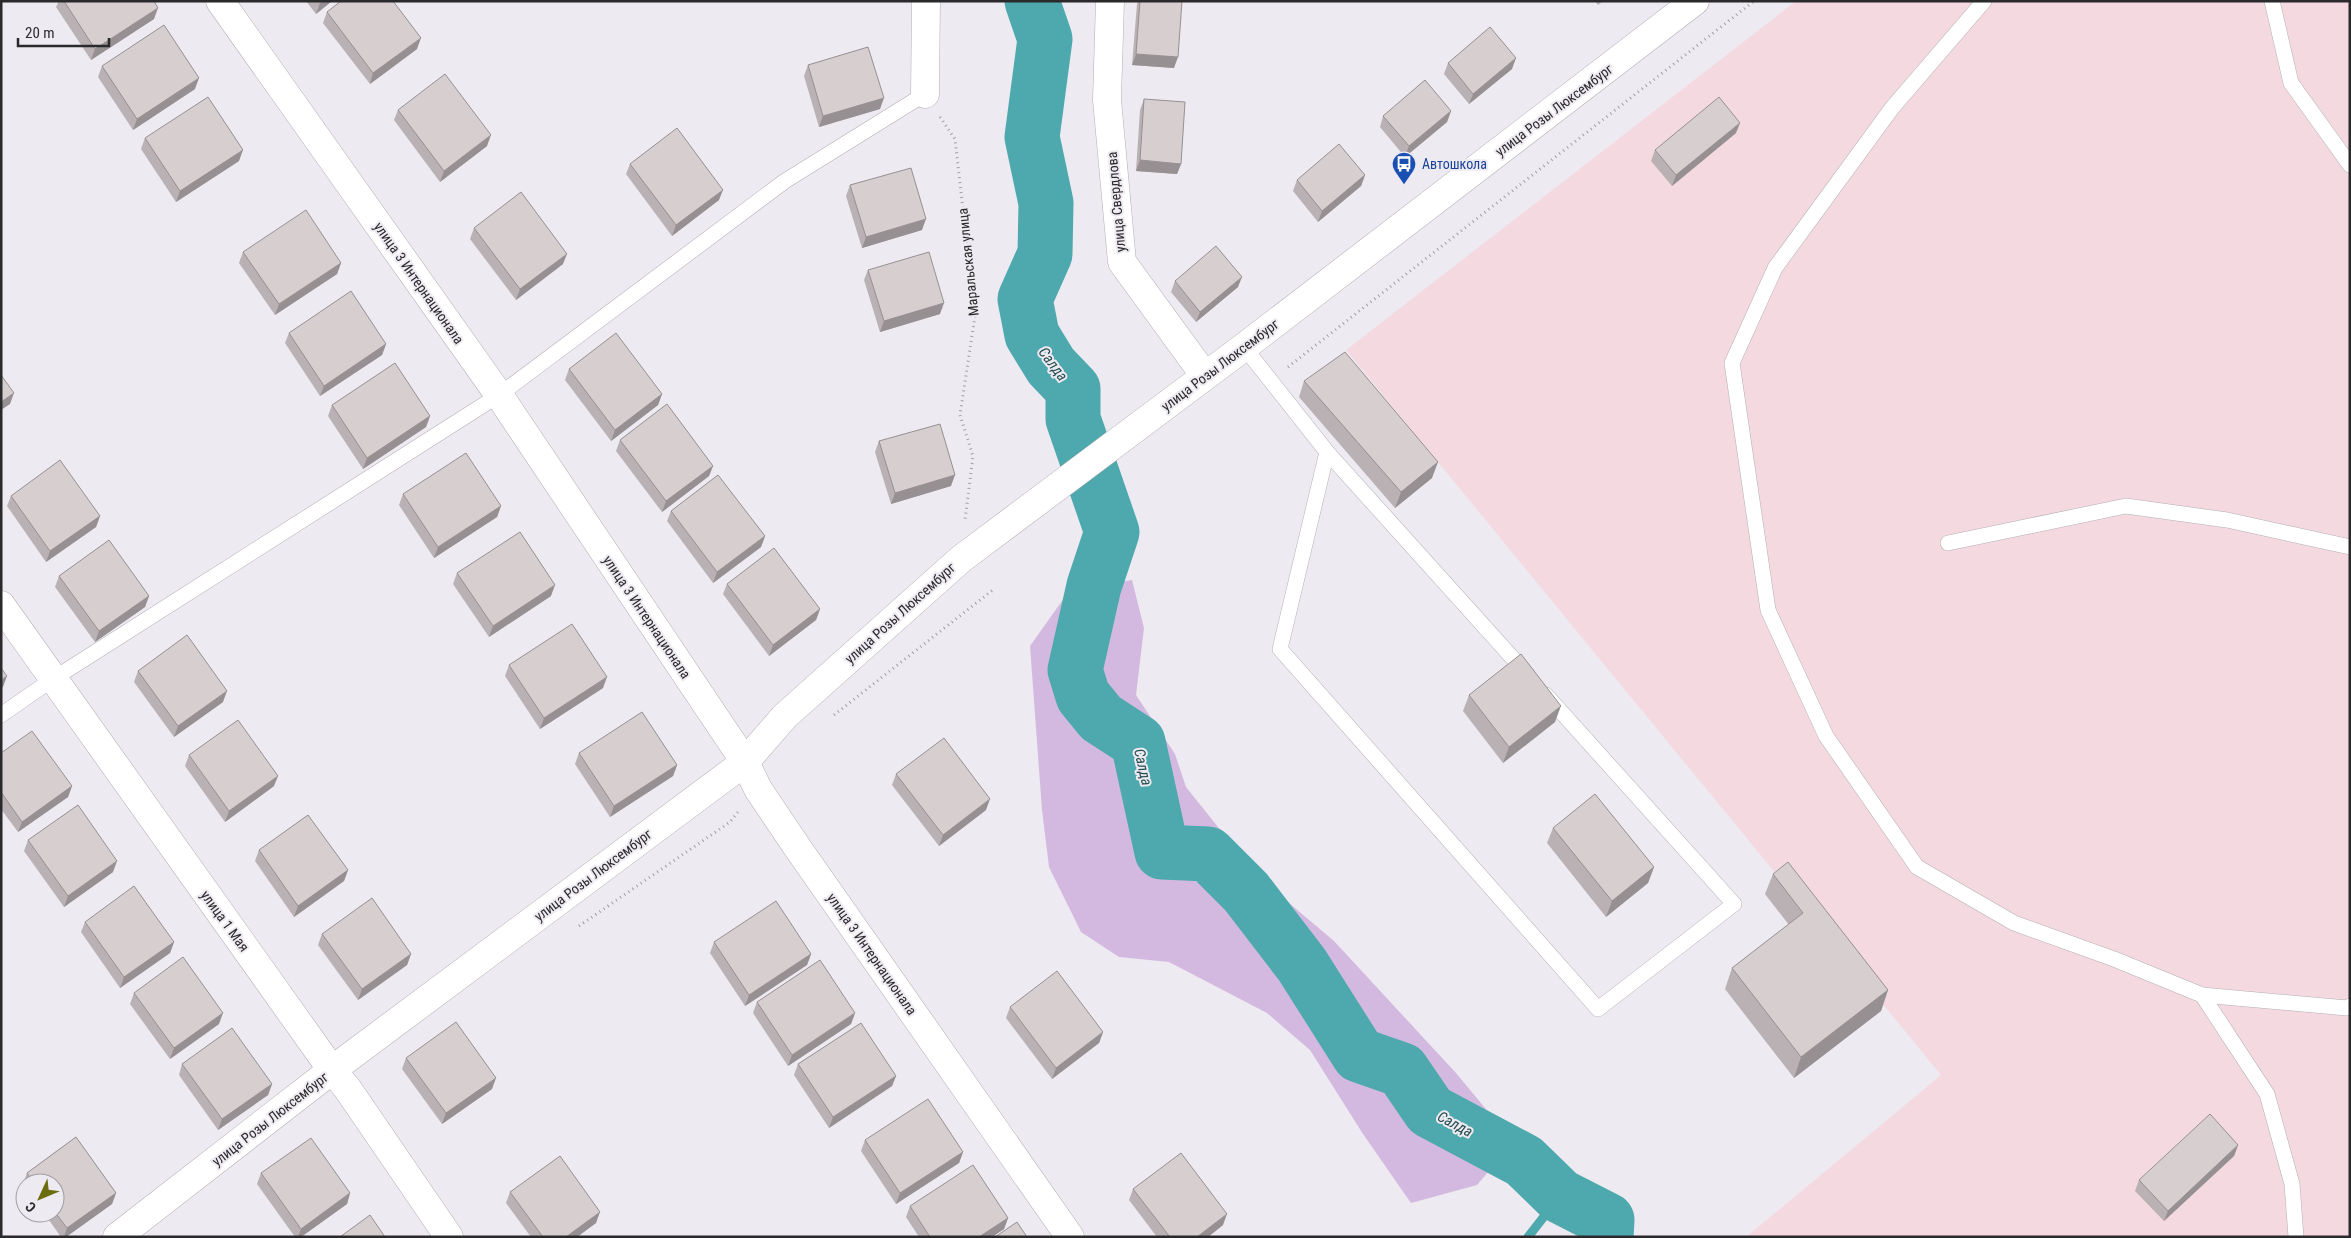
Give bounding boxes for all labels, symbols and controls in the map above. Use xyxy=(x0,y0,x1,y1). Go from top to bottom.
scale bar xyxy=(18,15,109,47)
text: 20 m xyxy=(25,24,55,42)
street label: улица Розы Люксембург xyxy=(1492,61,1616,159)
street label: улица Свердлова xyxy=(1104,151,1128,253)
bus stop icon: Автошкола xyxy=(1391,151,1417,185)
place label: Автошкола xyxy=(1422,156,1487,172)
street label: Маральская улица xyxy=(954,207,982,317)
street label: улица 3 Интернационала xyxy=(371,219,467,347)
street label: улица Розы Люксембург xyxy=(1158,316,1282,414)
water label: Салда xyxy=(1035,344,1071,384)
street label: улица 3 Интернационала xyxy=(600,552,694,682)
street label: улица Розы Люксембург xyxy=(842,559,958,667)
water label: Салда xyxy=(1130,747,1156,787)
street label: улица Розы Люксембург xyxy=(531,826,655,924)
street label: улица 1 Мая xyxy=(198,887,252,955)
street label: улица 3 Интернационала xyxy=(824,890,920,1018)
street label: улица Розы Люксембург xyxy=(209,1069,331,1169)
water label: Салда xyxy=(1434,1107,1476,1141)
north arrow xyxy=(15,1173,65,1223)
text: С xyxy=(22,1199,39,1215)

